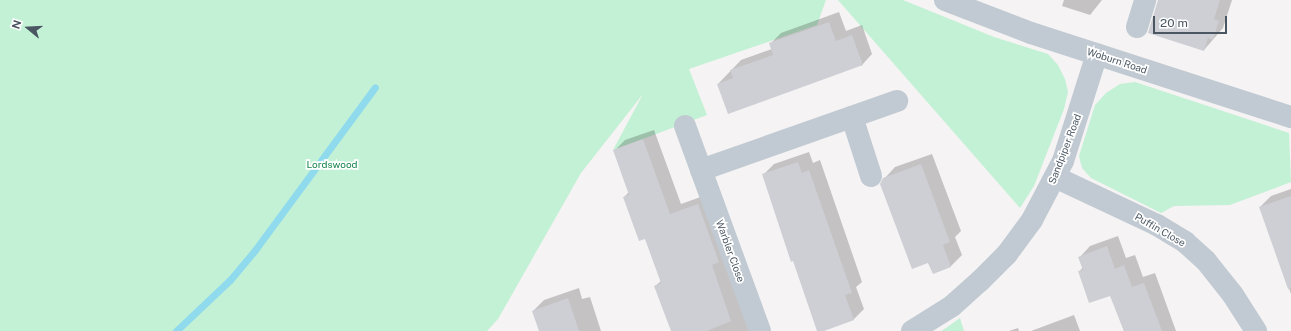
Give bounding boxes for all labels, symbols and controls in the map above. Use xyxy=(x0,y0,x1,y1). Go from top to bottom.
north arrow xyxy=(8,8,48,48)
scale bar xyxy=(1155,8,1229,34)
text: 20 m xyxy=(1160,16,1188,30)
text: N xyxy=(10,18,24,30)
street label: Woburn Road xyxy=(1085,46,1149,76)
street label: Sandpiper Road xyxy=(1046,112,1084,186)
park label: Lordswood xyxy=(306,159,358,171)
street label: Puffin Close xyxy=(1133,211,1187,249)
street label: Warbler Close xyxy=(713,218,747,284)

